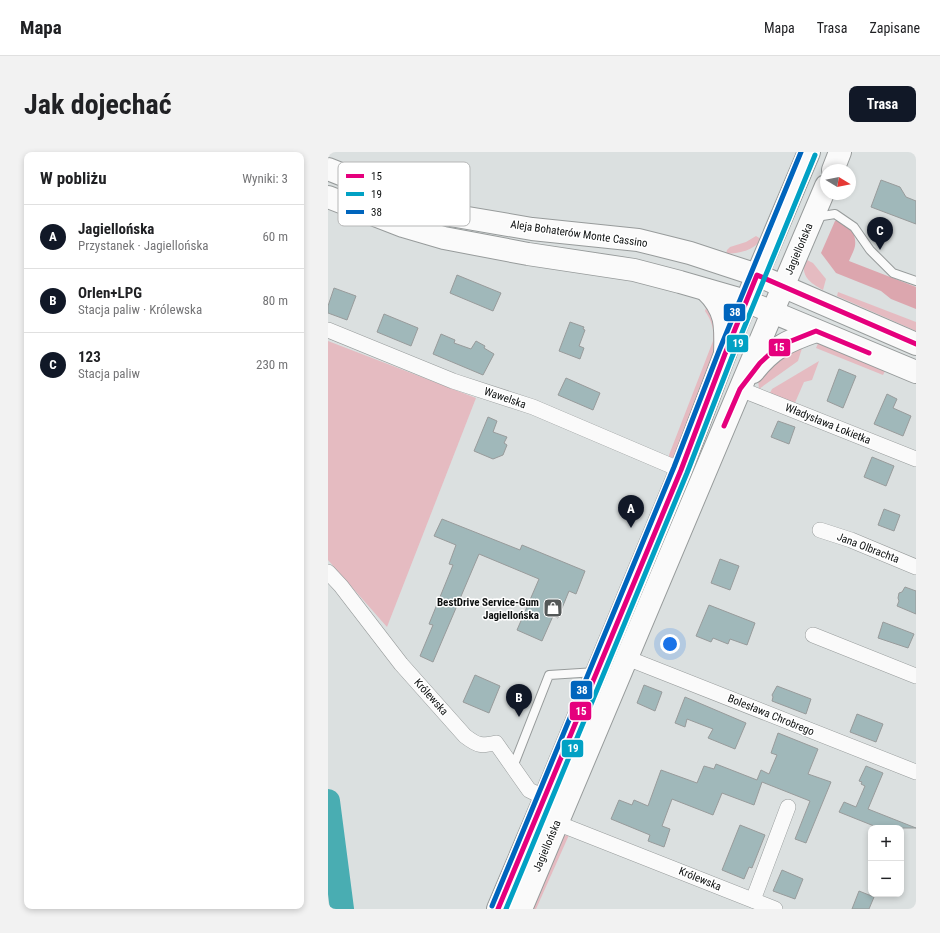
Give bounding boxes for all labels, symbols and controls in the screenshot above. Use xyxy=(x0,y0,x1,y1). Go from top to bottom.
text: Mapa xyxy=(20,16,62,39)
text: Mapa xyxy=(764,20,795,36)
text: Trasa xyxy=(817,20,847,36)
text: Zapisane xyxy=(869,20,920,36)
button: Trasa xyxy=(849,86,916,122)
text: Jak dojechać xyxy=(24,88,172,121)
legend xyxy=(338,162,470,226)
north arrow xyxy=(820,164,856,200)
text: W pobliżu xyxy=(40,168,107,188)
text: 15 xyxy=(371,170,382,183)
text: Wyniki: 3 xyxy=(242,171,288,186)
text: 19 xyxy=(371,188,382,201)
text: 38 xyxy=(371,206,382,219)
pin: C xyxy=(867,217,893,250)
street label: Aleja Bohaterów Monte Cassino xyxy=(510,218,649,250)
text: Jagiellońska xyxy=(78,220,154,238)
street label: Jagiellońska xyxy=(782,221,816,277)
text: A xyxy=(49,229,57,244)
text: 60 m xyxy=(262,229,288,244)
text: Przystanek · Jagiellońska xyxy=(78,238,208,253)
text: Orlen+LPG xyxy=(78,284,142,302)
text: B xyxy=(49,293,57,308)
text: 80 m xyxy=(262,293,288,308)
text: Stacja paliw · Królewska xyxy=(78,302,202,317)
line badge: 38 xyxy=(723,303,746,322)
text: 38 xyxy=(729,306,741,319)
line badge: 19 xyxy=(726,334,749,353)
text: 19 xyxy=(732,337,744,350)
line badge: 15 xyxy=(768,338,791,357)
text: 15 xyxy=(773,341,785,354)
text: 123 xyxy=(78,348,101,366)
text: C xyxy=(49,357,57,372)
text: 230 m xyxy=(256,357,288,372)
text: Stacja paliw xyxy=(78,366,140,381)
street label: Wawelska xyxy=(482,385,528,411)
street label: Władysława Łokietka xyxy=(783,401,873,447)
pin: A xyxy=(618,495,644,528)
street label: Jana Olbrachta xyxy=(835,530,901,566)
place label: BestDrive Service-Gum Jagiellońska xyxy=(437,596,539,622)
shop icon: BestDrive Service-Gum Jagiellońska xyxy=(542,597,564,619)
your location xyxy=(660,634,680,654)
street label: Królewska xyxy=(411,676,451,718)
line badge: 38 xyxy=(570,680,593,700)
pin: B xyxy=(506,684,532,717)
text: 38 xyxy=(576,684,588,697)
street label: Bolesława Chrobrego xyxy=(726,692,817,738)
line badge: 15 xyxy=(569,701,592,721)
text: 15 xyxy=(575,705,587,718)
line badge: 19 xyxy=(561,739,584,758)
text: 19 xyxy=(567,742,579,755)
street label: Jagiellońska xyxy=(530,818,564,874)
map controls xyxy=(868,825,904,897)
button: + xyxy=(868,825,904,861)
button: − xyxy=(868,861,904,897)
street label: Królewska xyxy=(677,865,723,893)

